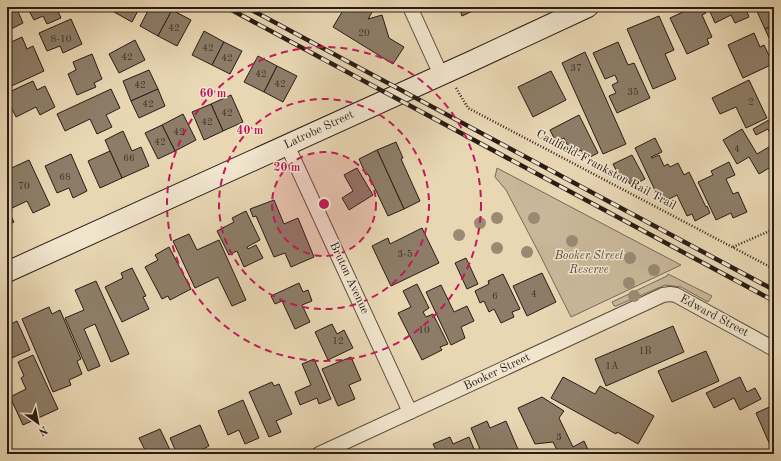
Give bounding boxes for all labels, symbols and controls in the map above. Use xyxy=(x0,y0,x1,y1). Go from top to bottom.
house number: 42 xyxy=(168,23,180,33)
house number: 20 xyxy=(358,28,370,38)
house number: 8-10 xyxy=(50,34,72,44)
house number: 42 xyxy=(202,43,214,53)
house number: 42 xyxy=(121,52,133,62)
house number: 42 xyxy=(221,53,233,63)
house number: 37 xyxy=(570,63,582,73)
house number: 42 xyxy=(255,69,267,79)
house number: 42 xyxy=(274,79,286,89)
house number: 42 xyxy=(134,80,146,90)
house number: 35 xyxy=(627,87,639,97)
text: 60 m xyxy=(200,88,227,100)
house number: 2 xyxy=(748,97,754,107)
house number: 42 xyxy=(142,99,154,109)
house number: 42 xyxy=(221,108,233,118)
street label: Latrobe Street xyxy=(282,109,356,151)
house number: 42 xyxy=(201,117,213,127)
text: 40 m xyxy=(237,125,264,137)
house number: 42 xyxy=(173,127,185,137)
street label: Caulfield-Frankston Rail Trail xyxy=(534,128,678,212)
house number: 42 xyxy=(154,137,166,147)
house number: 4 xyxy=(734,144,740,154)
house number: 66 xyxy=(123,153,135,163)
text: 20 m xyxy=(274,162,301,174)
house number: 68 xyxy=(59,172,71,182)
house number: 70 xyxy=(18,181,30,191)
centre of rings xyxy=(317,197,331,211)
street label: Bruton Avenue xyxy=(327,240,371,316)
house number: 3-5 xyxy=(397,249,413,259)
park label: Booker Street Reserve xyxy=(554,250,624,276)
house number: 4 xyxy=(531,289,537,299)
house number: 6 xyxy=(492,291,498,301)
street label: Edward Street xyxy=(678,293,750,339)
house number: 10 xyxy=(418,325,430,335)
house number: 12 xyxy=(332,336,344,346)
house number: 1B xyxy=(639,346,651,356)
street label: Booker Street xyxy=(462,351,532,393)
house number: 1A xyxy=(605,361,619,371)
north arrow xyxy=(18,403,58,443)
text: N xyxy=(36,423,49,437)
house number: 3 xyxy=(556,432,562,442)

